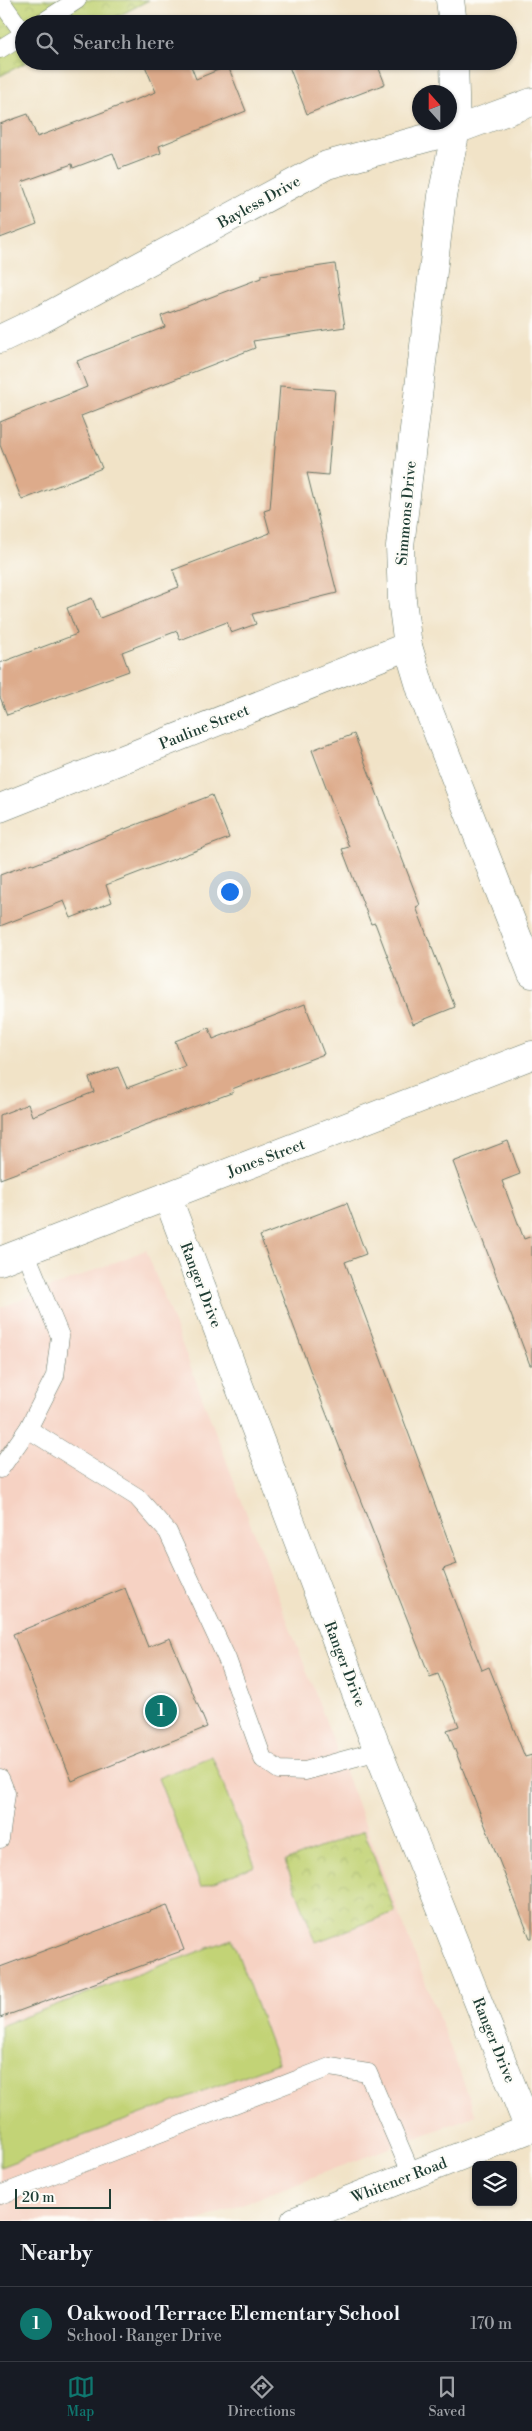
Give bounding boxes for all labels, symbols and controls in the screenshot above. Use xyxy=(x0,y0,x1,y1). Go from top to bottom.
search box xyxy=(15,15,517,70)
icon: search xyxy=(33,29,61,57)
text: Search here xyxy=(73,31,174,55)
north arrow xyxy=(412,85,457,130)
street label: Bayless Drive xyxy=(214,172,304,233)
street label: Simmons Drive xyxy=(392,460,421,566)
street label: Pauline Street xyxy=(156,701,253,754)
your location xyxy=(217,879,243,905)
street label: Jones Street xyxy=(224,1135,308,1182)
street label: Ranger Drive xyxy=(176,1240,226,1331)
street label: Ranger Drive xyxy=(320,1619,370,1710)
pin: 1 xyxy=(145,1692,177,1730)
street label: Ranger Drive xyxy=(468,1995,519,2086)
street label: Whitener Road xyxy=(348,2153,450,2208)
map controls xyxy=(472,2161,517,2206)
button: layers xyxy=(472,2161,517,2206)
scale bar xyxy=(15,2186,111,2209)
text: 20 m xyxy=(22,2189,54,2207)
text: Nearby xyxy=(20,2241,93,2267)
text: Oakwood Terrace Elementary School xyxy=(67,2302,400,2326)
text: 1 xyxy=(32,2314,40,2334)
text: 170 m xyxy=(470,2314,512,2334)
text: School · Ranger Drive xyxy=(67,2326,222,2346)
tab: Map xyxy=(67,2373,95,2421)
tab: Directions xyxy=(228,2373,295,2421)
tab: Saved xyxy=(429,2373,465,2421)

